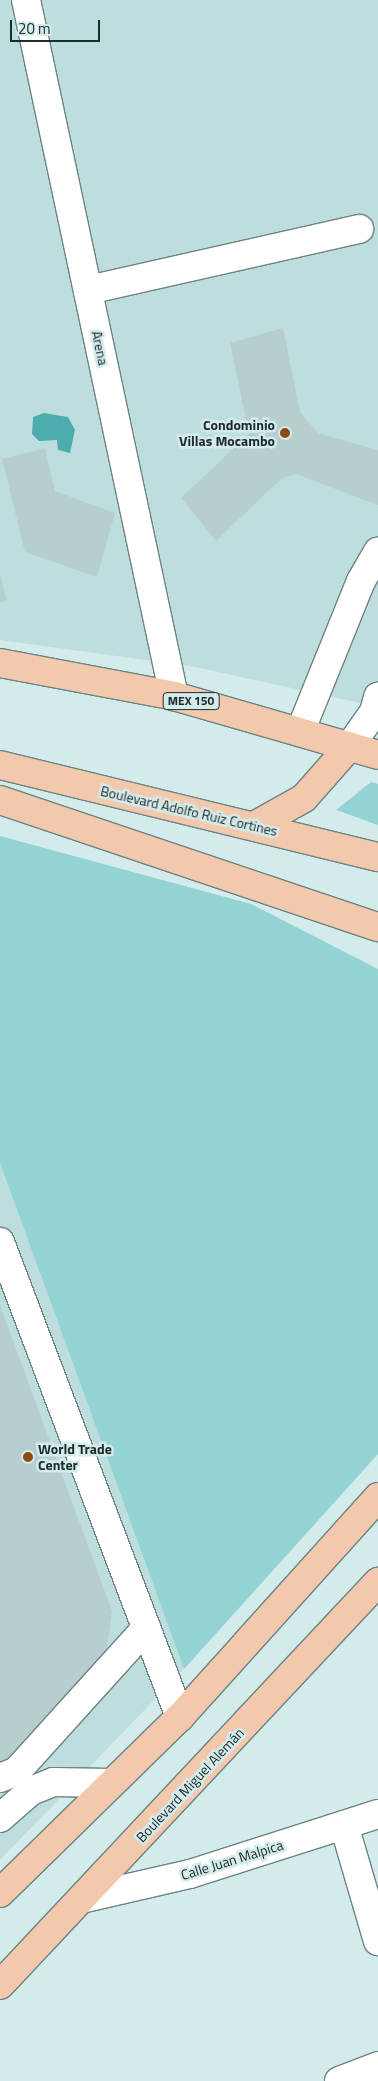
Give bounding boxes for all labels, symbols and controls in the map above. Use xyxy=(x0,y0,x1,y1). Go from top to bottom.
scale bar xyxy=(12,10,102,42)
text: 20 m xyxy=(18,17,51,40)
street label: Arena xyxy=(88,329,112,367)
place label: Condominio Villas Mocambo xyxy=(179,417,275,450)
marker: Condominio Villas Mocambo xyxy=(279,427,291,439)
road number: MEX 150 xyxy=(162,691,220,710)
street label: Boulevard Adolfo Ruiz Cortines xyxy=(99,782,279,840)
place label: World Trade Center xyxy=(38,1441,112,1474)
marker: World Trade Center xyxy=(22,1451,34,1463)
street label: Boulevard Miguel Alemán xyxy=(133,1724,247,1846)
street label: Calle Juan Malpica xyxy=(179,1836,285,1884)

